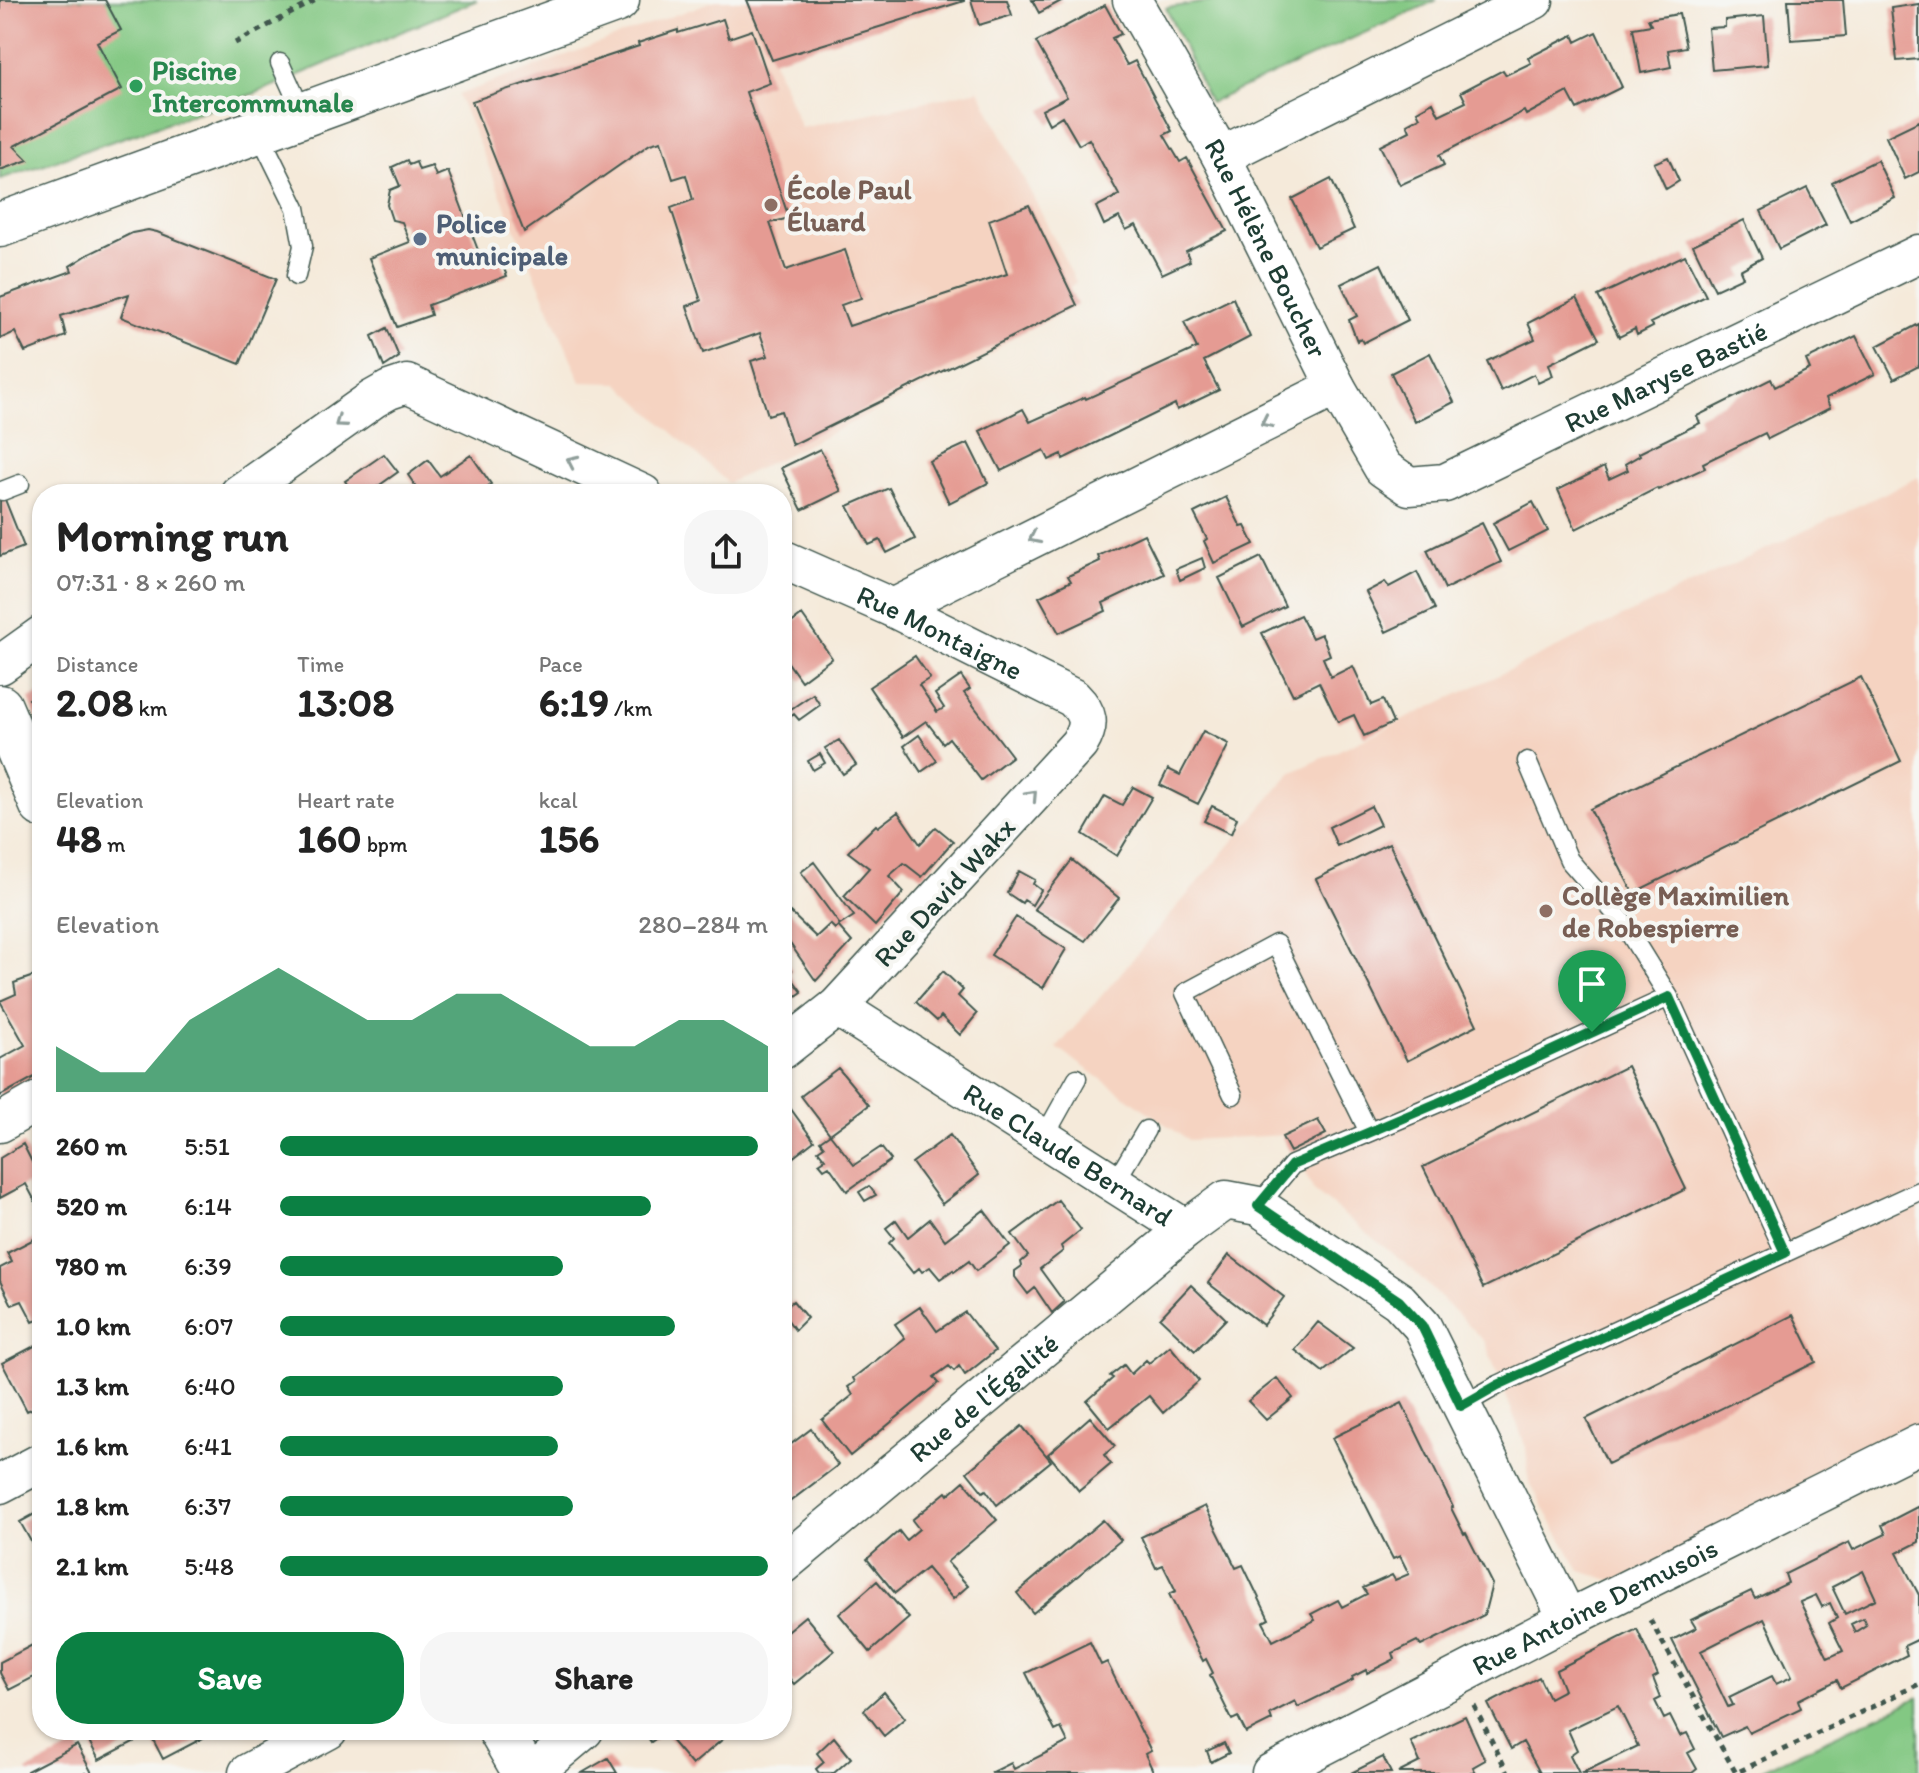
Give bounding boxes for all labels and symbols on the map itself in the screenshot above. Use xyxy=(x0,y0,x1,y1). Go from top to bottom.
place label: Piscine Intercommunale xyxy=(152,53,354,119)
marker: Piscine Intercommunale xyxy=(127,77,145,95)
street label: Rue Hélène Boucher xyxy=(1197,132,1336,363)
place label: École Paul Éluard xyxy=(787,172,911,238)
marker: École Paul Éluard xyxy=(762,196,780,214)
place label: Police municipale xyxy=(435,206,568,272)
marker: Police municipale xyxy=(411,230,429,248)
street label: Rue Maryse Bastié xyxy=(1559,313,1772,440)
one-way arrow xyxy=(1260,412,1275,428)
one-way arrow xyxy=(334,413,348,427)
one-way arrow xyxy=(566,455,580,471)
one-way arrow xyxy=(1027,528,1042,543)
street label: Rue Montaigne xyxy=(852,577,1029,687)
one-way arrow xyxy=(1023,790,1037,805)
street label: Rue David Wakx xyxy=(866,810,1022,974)
place label: Collège Maximilien de Robespierre xyxy=(1562,878,1789,944)
marker: Collège Maximilien de Robespierre xyxy=(1537,902,1555,920)
pin xyxy=(1558,950,1626,1032)
street label: Rue Claude Bernard xyxy=(957,1075,1179,1233)
street label: Rue de l'Égalité xyxy=(902,1326,1065,1469)
street label: Rue Antoine Demusois xyxy=(1466,1530,1723,1683)

